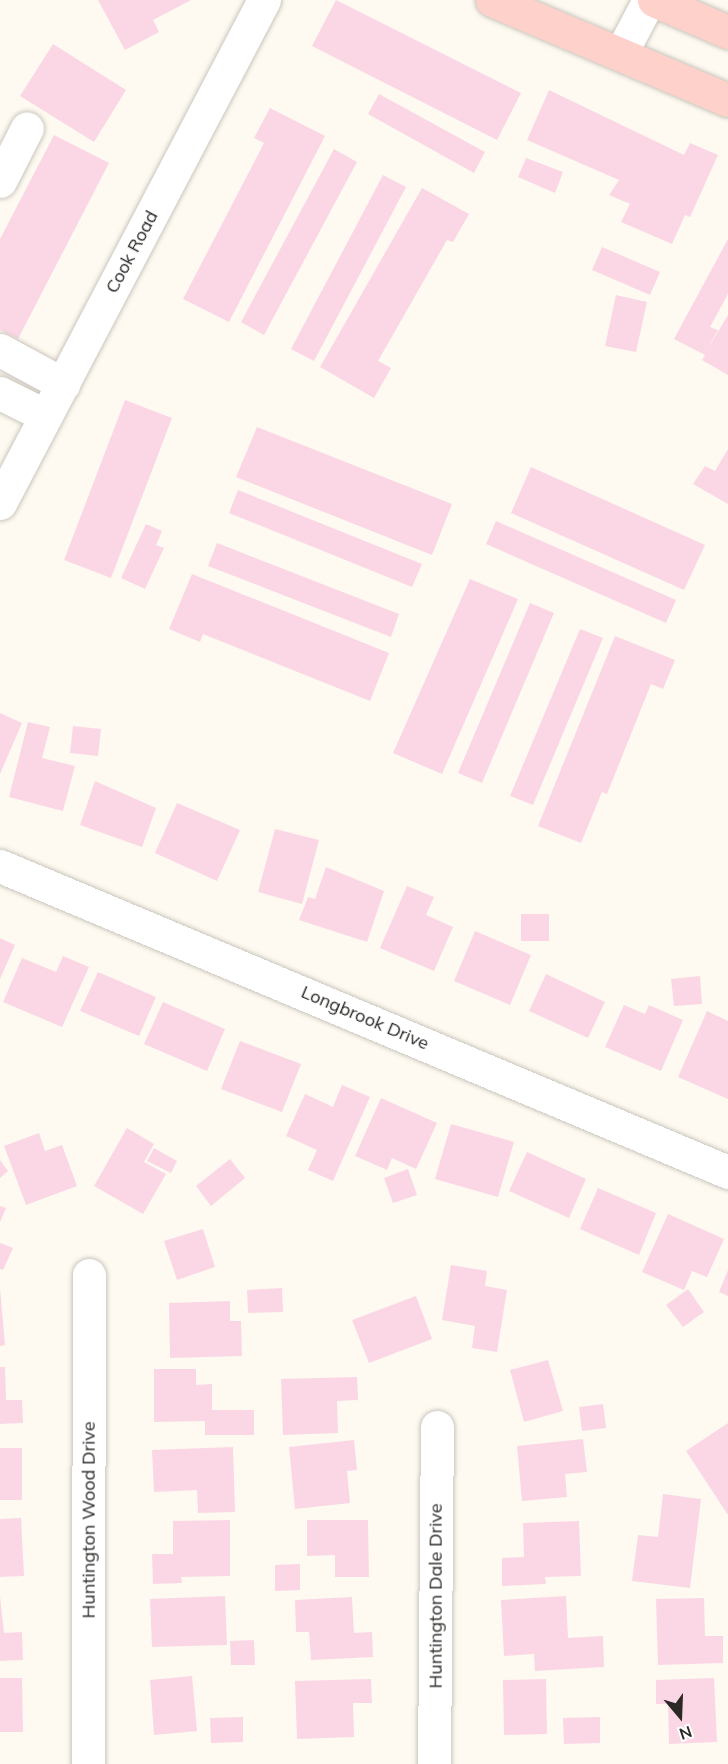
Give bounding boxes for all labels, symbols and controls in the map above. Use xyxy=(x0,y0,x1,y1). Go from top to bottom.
street label: Cook Road xyxy=(101,207,163,297)
street label: Longbrook Drive xyxy=(298,981,432,1055)
street label: Huntington Wood Drive xyxy=(78,1422,100,1618)
street label: Huntington Dale Drive xyxy=(425,1504,447,1688)
north arrow xyxy=(650,1686,710,1746)
text: N xyxy=(677,1722,695,1744)

